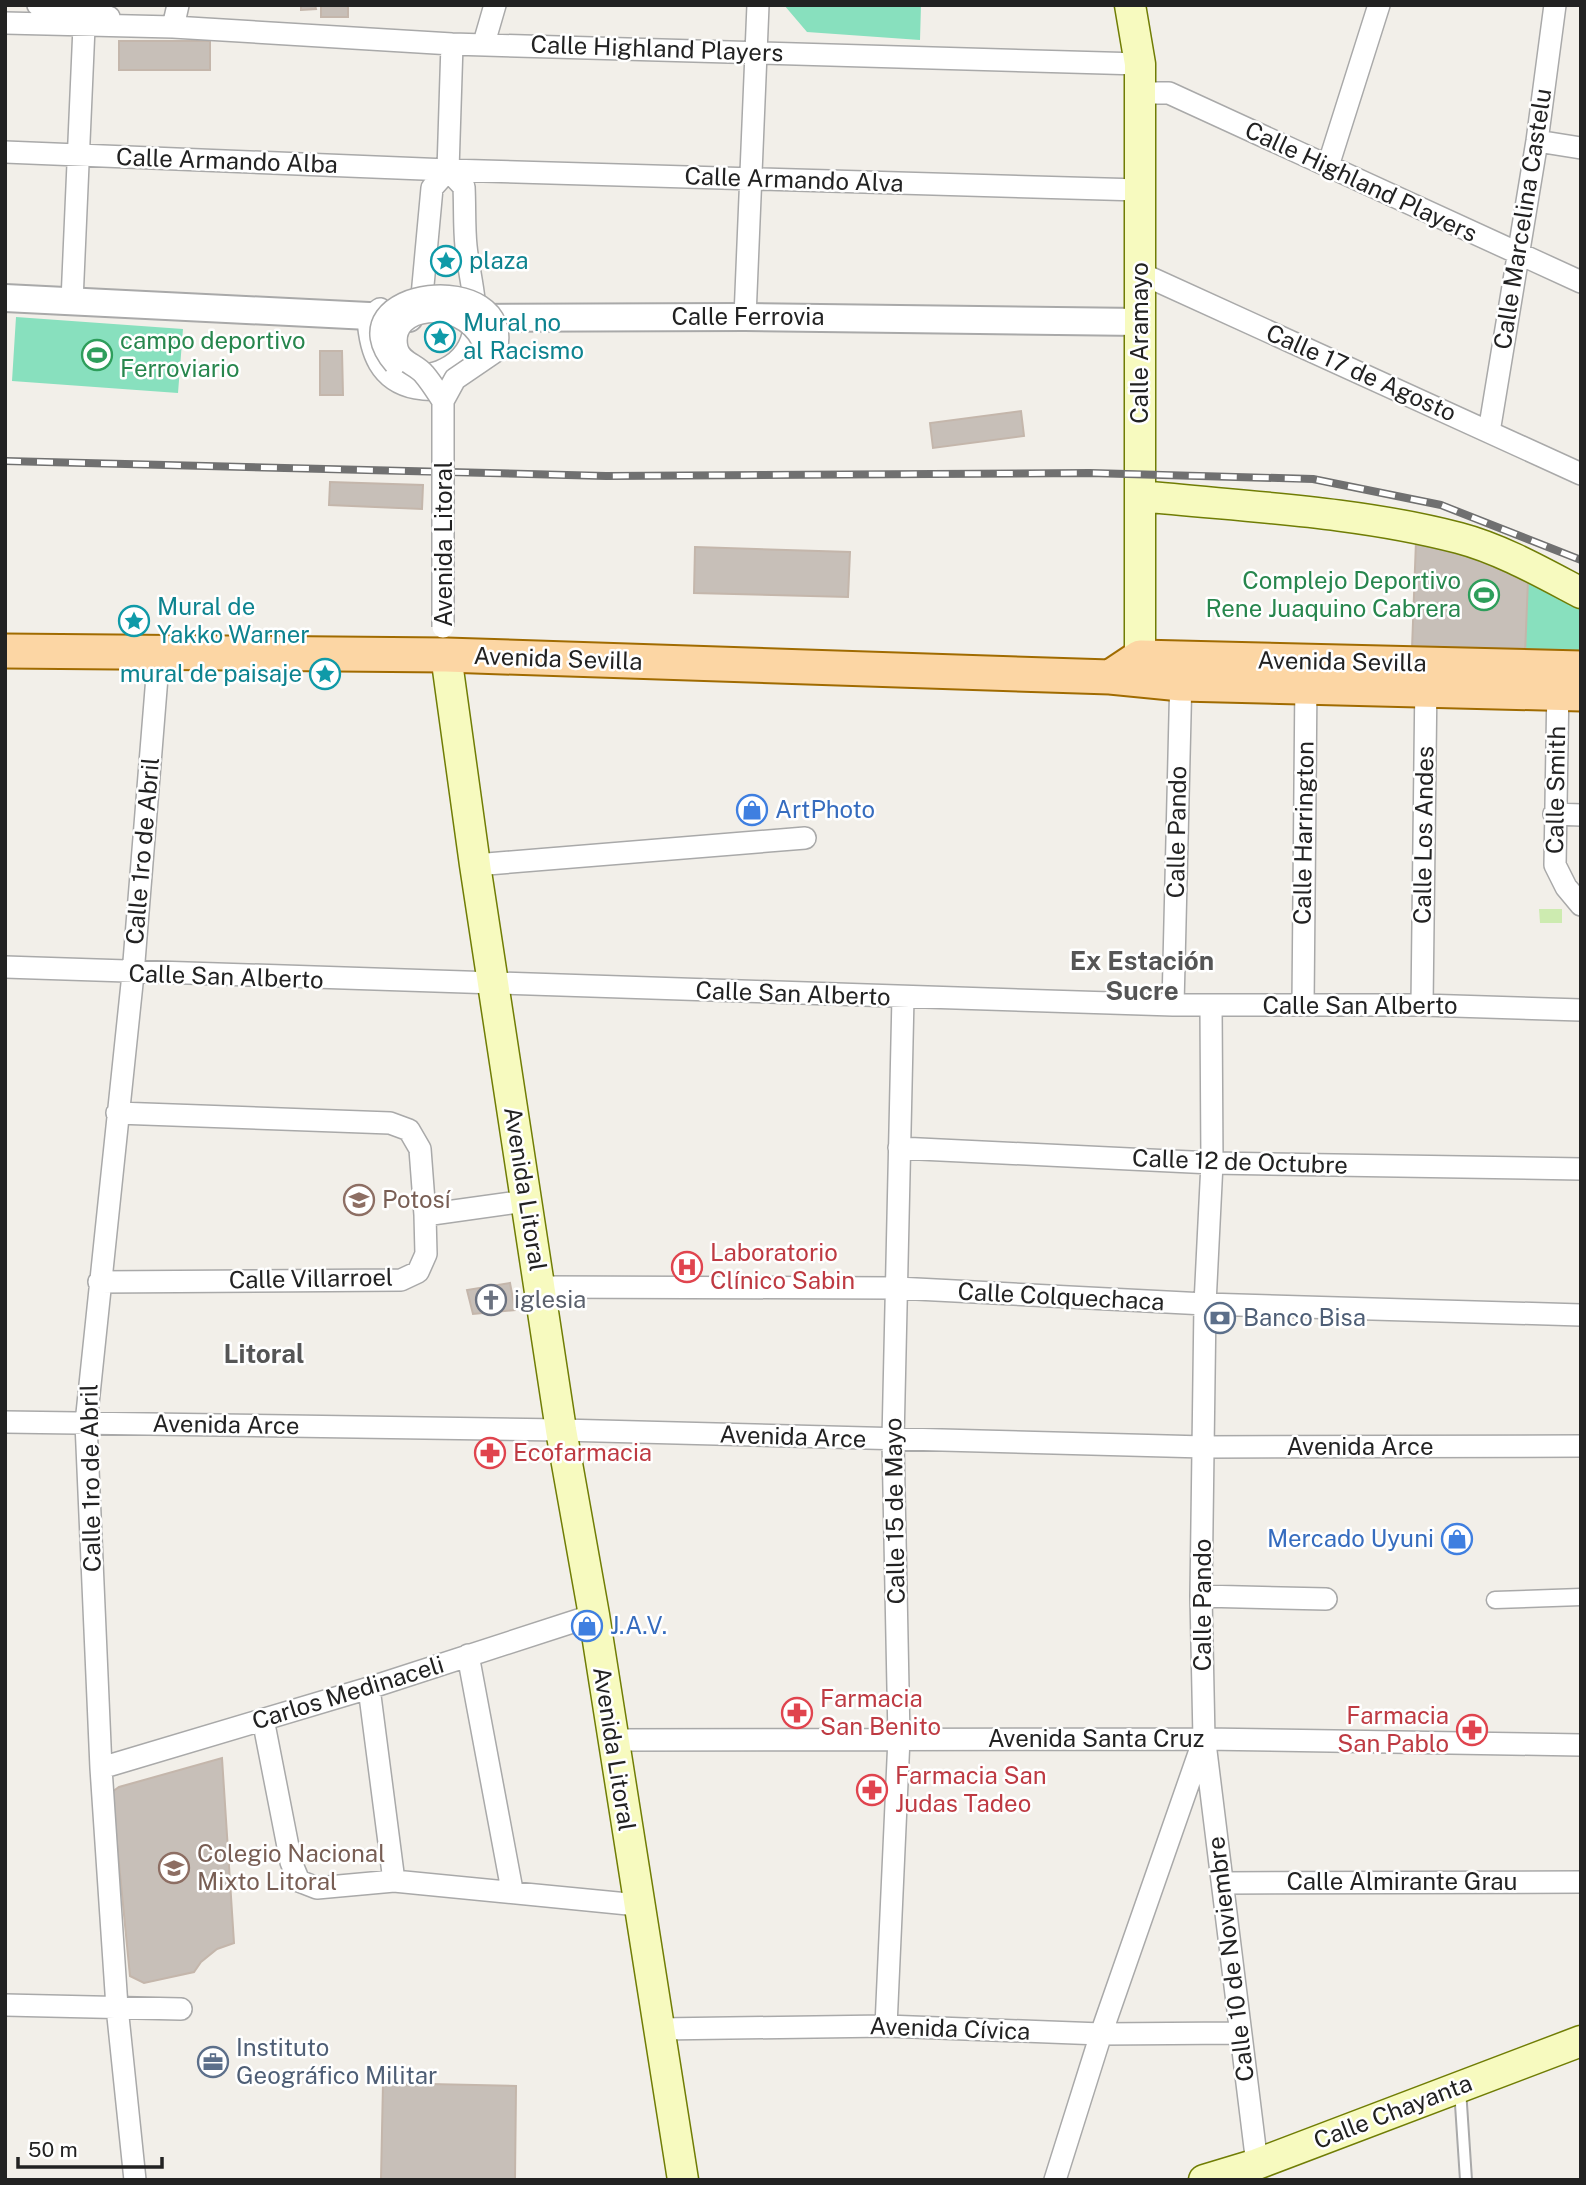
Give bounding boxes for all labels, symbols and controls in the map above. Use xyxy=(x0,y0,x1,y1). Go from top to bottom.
street label: Calle Highland Players xyxy=(530,30,784,66)
street label: Calle Marcelina Castelu xyxy=(1488,86,1556,351)
street label: Calle Highland Players xyxy=(1241,115,1482,247)
street label: Calle Armando Alba xyxy=(116,142,338,178)
street label: Calle Armando Alva xyxy=(684,161,904,197)
place icon: plaza xyxy=(429,244,463,278)
place label: plaza xyxy=(469,246,529,274)
street label: Calle Aramayo xyxy=(1125,262,1153,424)
street label: Calle Ferrovia xyxy=(671,302,825,330)
place label: Mural no al Racismo xyxy=(463,308,584,364)
street label: Calle 17 de Agosto xyxy=(1262,318,1461,427)
place icon: Mural no al Racismo xyxy=(423,320,457,354)
place label: campo deportivo Ferroviario xyxy=(120,326,306,382)
sports icon: campo deportivo Ferroviario xyxy=(80,338,114,372)
street label: Avenida Litoral xyxy=(429,461,457,627)
place label: Complejo Deportivo Rene Juaquino Cabrera xyxy=(1205,566,1461,622)
sports icon: Complejo Deportivo Rene Juaquino Cabrera xyxy=(1467,578,1501,612)
place label: Mural de Yakko Warner xyxy=(157,592,310,648)
place icon: Mural de Yakko Warner xyxy=(117,604,151,638)
street label: Avenida Sevilla xyxy=(473,641,643,675)
street label: Avenida Sevilla xyxy=(1257,646,1427,676)
place icon: mural de paisaje xyxy=(308,657,342,691)
place label: mural de paisaje xyxy=(120,659,302,687)
street label: Calle Smith xyxy=(1540,726,1570,854)
street label: Calle Harrington xyxy=(1287,741,1319,925)
street label: Calle Los Andes xyxy=(1407,746,1439,924)
street label: Calle 1ro de Abril xyxy=(120,756,164,946)
street label: Calle Pando xyxy=(1161,765,1191,898)
shop icon: ArtPhoto xyxy=(735,793,769,827)
place label: ArtPhoto xyxy=(775,795,875,823)
district label: Ex Estación Sucre xyxy=(1070,945,1214,1006)
street label: Calle San Alberto xyxy=(128,959,324,993)
street label: Calle San Alberto xyxy=(695,976,891,1010)
street label: Calle San Alberto xyxy=(1262,991,1458,1019)
street label: Avenida Litoral xyxy=(499,1105,553,1273)
street label: Calle 12 de Octubre xyxy=(1132,1143,1348,1179)
school or university icon: Potosí xyxy=(342,1183,376,1217)
place label: Potosí xyxy=(382,1185,452,1213)
place label: Laboratorio Clínico Sabin xyxy=(710,1238,855,1294)
hospital icon: Laboratorio Clínico Sabin xyxy=(670,1250,704,1284)
street label: Calle Villarroel xyxy=(228,1263,393,1293)
street label: Calle Colquechaca xyxy=(957,1277,1165,1315)
church icon: iglesia xyxy=(474,1283,508,1317)
place label: iglesia xyxy=(514,1285,586,1313)
bank icon: Banco Bisa xyxy=(1203,1301,1237,1335)
place label: Banco Bisa xyxy=(1243,1303,1366,1331)
district label: Litoral xyxy=(223,1338,305,1369)
street label: Calle 1ro de Abril xyxy=(74,1384,106,1572)
street label: Avenida Arce xyxy=(152,1409,300,1439)
street label: Calle 15 de Mayo xyxy=(878,1417,910,1605)
street label: Avenida Arce xyxy=(719,1419,867,1453)
street label: Avenida Arce xyxy=(1286,1432,1434,1460)
pharmacy icon: Ecofarmacia xyxy=(473,1436,507,1470)
place label: Ecofarmacia xyxy=(513,1438,652,1466)
shop icon: Mercado Uyuni xyxy=(1440,1522,1474,1556)
place label: Mercado Uyuni xyxy=(1267,1524,1434,1552)
street label: Calle Pando xyxy=(1188,1539,1216,1671)
shop icon: J.A.V. xyxy=(570,1609,604,1643)
place label: J.A.V. xyxy=(610,1611,667,1639)
street label: Carlos Medinaceli xyxy=(248,1650,447,1735)
street label: Avenida Litoral xyxy=(588,1665,642,1833)
place label: Farmacia San Benito xyxy=(820,1684,941,1740)
pharmacy icon: Farmacia San Benito xyxy=(780,1696,814,1730)
place label: Farmacia San Pablo xyxy=(1337,1701,1449,1757)
pharmacy icon: Farmacia San Pablo xyxy=(1455,1713,1489,1747)
street label: Avenida Santa Cruz xyxy=(988,1724,1204,1752)
place label: Farmacia San Judas Tadeo xyxy=(895,1761,1047,1817)
pharmacy icon: Farmacia San Judas Tadeo xyxy=(855,1773,889,1807)
street label: Calle 10 de Noviembre xyxy=(1201,1835,1259,2083)
place label: Colegio Nacional Mixto Litoral xyxy=(197,1839,385,1895)
school or university icon: Colegio Nacional Mixto Litoral xyxy=(157,1851,191,1885)
street label: Calle Almirante Grau xyxy=(1286,1867,1518,1895)
street label: Avenida Cívica xyxy=(869,2011,1031,2045)
place label: Instituto Geográfico Militar xyxy=(236,2033,437,2089)
office icon: Instituto Geográfico Militar xyxy=(196,2045,230,2079)
street label: Calle Chayanta xyxy=(1310,2068,1476,2154)
scale bar xyxy=(18,2126,161,2170)
text: 50 m xyxy=(28,2137,78,2162)

